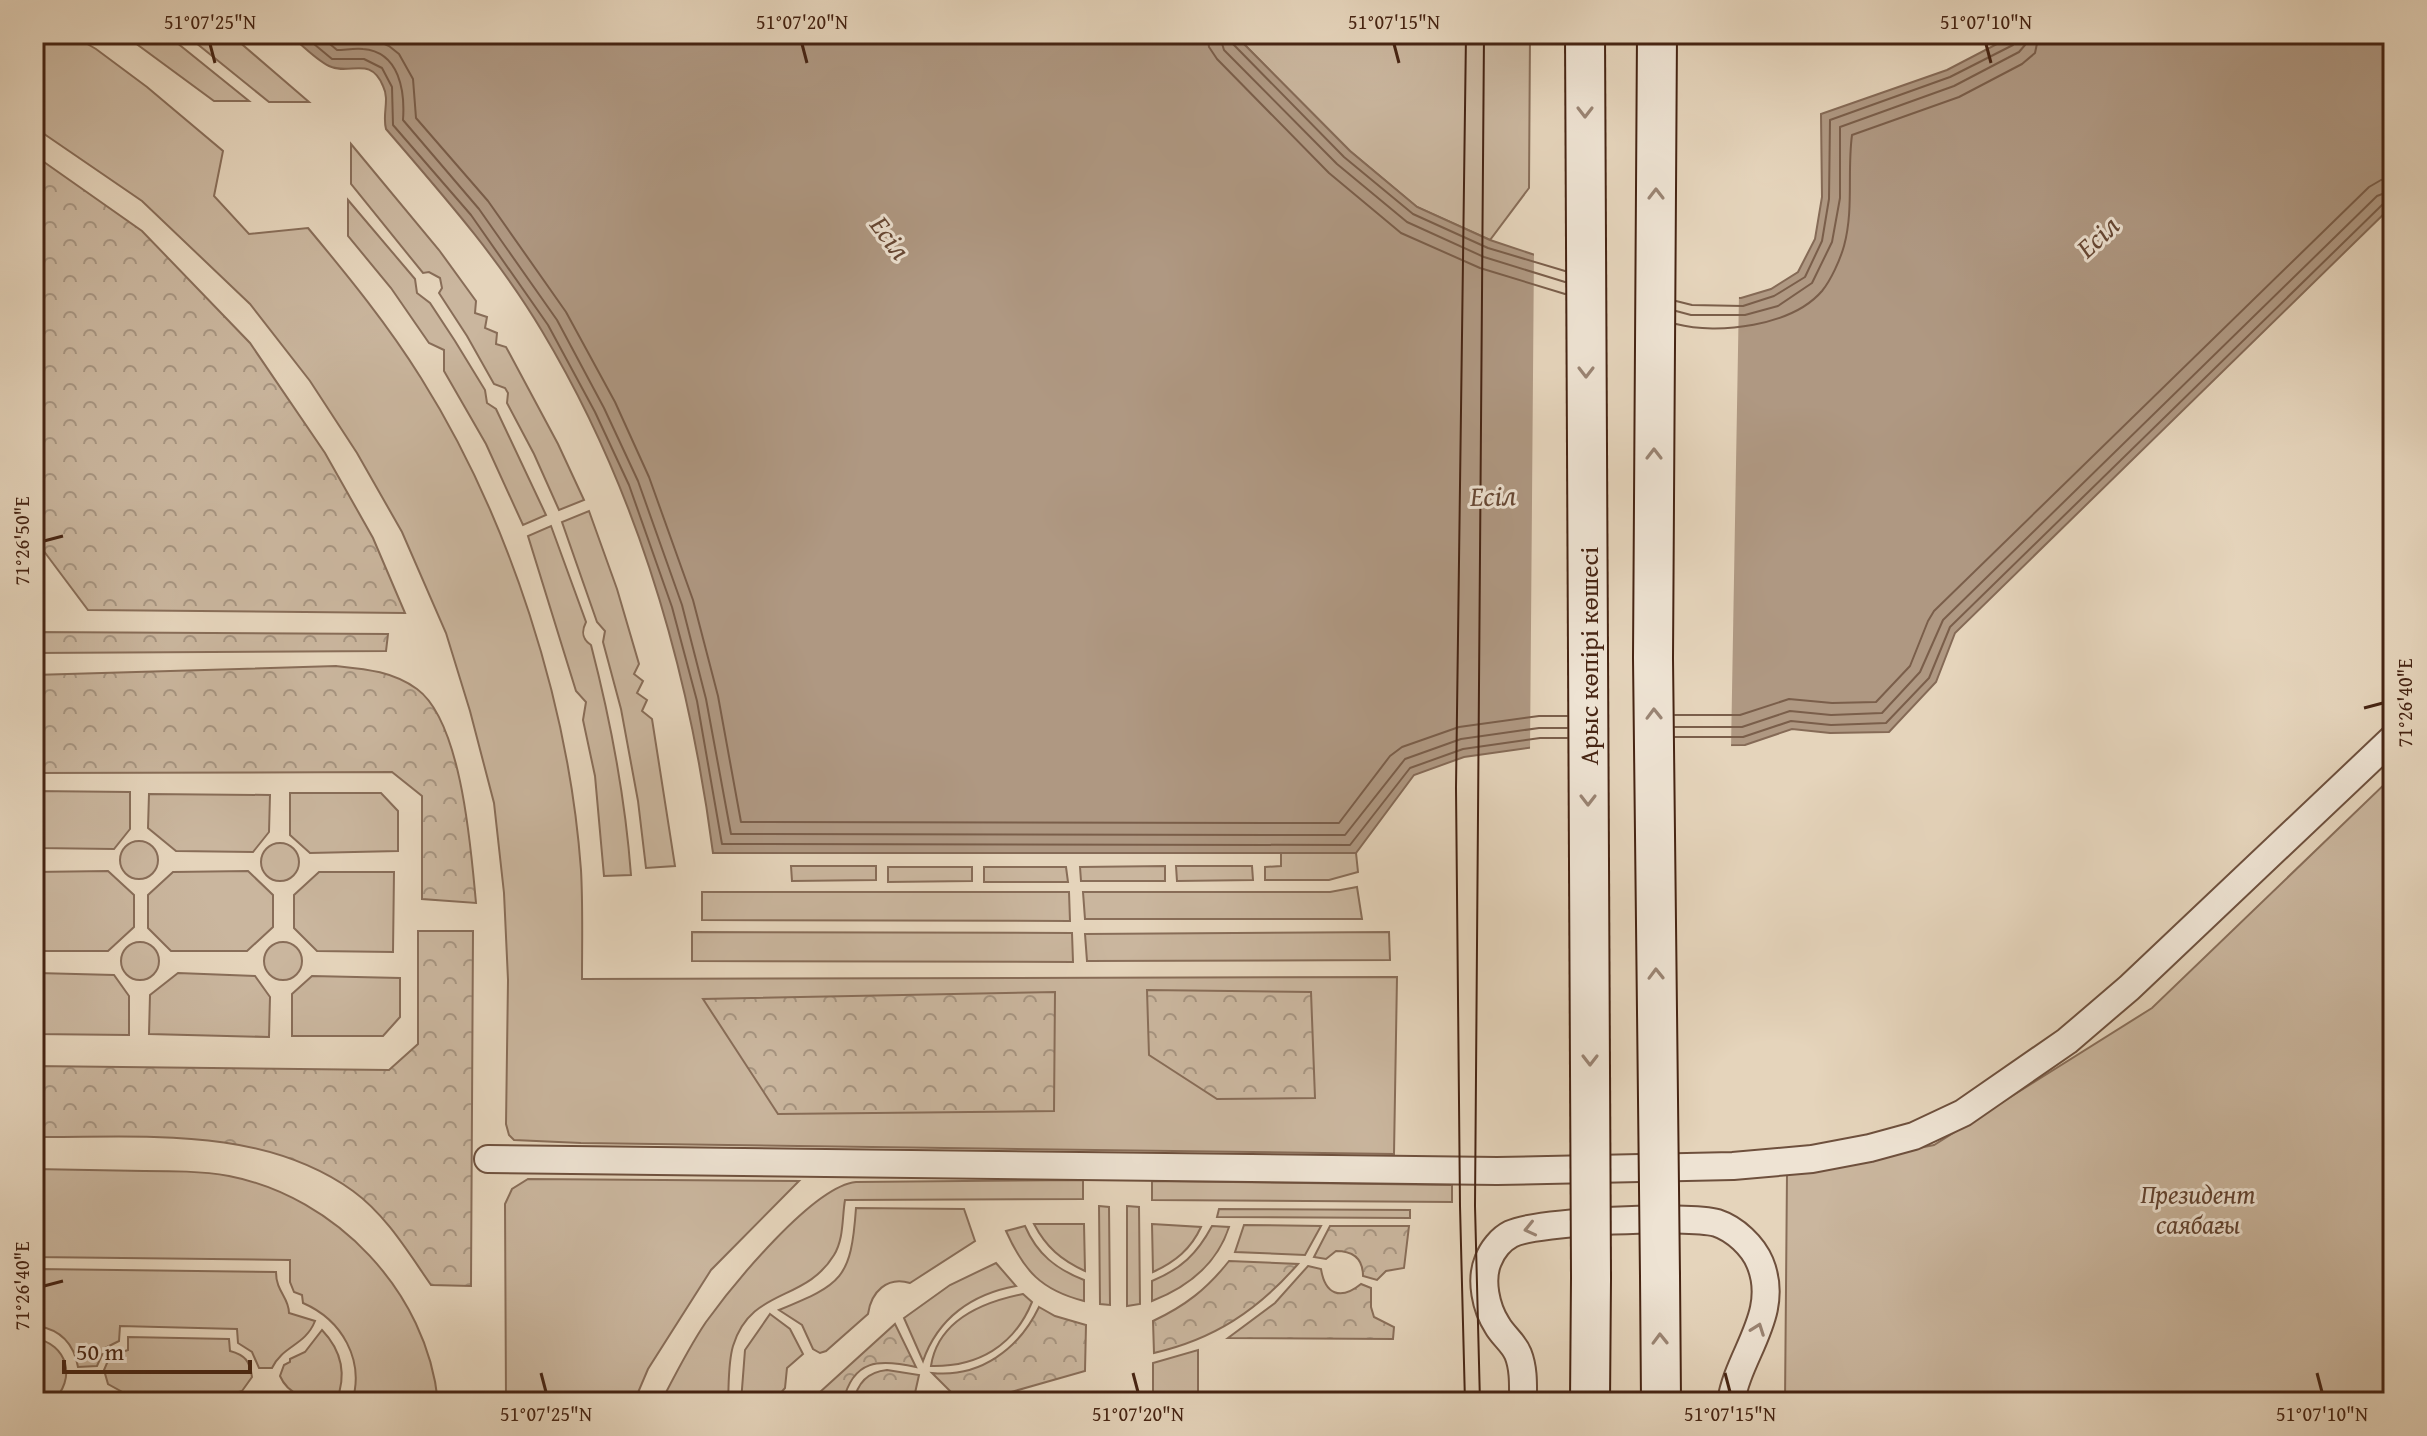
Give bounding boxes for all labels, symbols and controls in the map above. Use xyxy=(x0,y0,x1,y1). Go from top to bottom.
text: 51°07'25"N xyxy=(164,7,256,36)
text: 51°07'20"N xyxy=(756,7,848,36)
text: 51°07'15"N xyxy=(1348,7,1440,36)
text: 51°07'10"N xyxy=(1940,7,2032,36)
one-way arrow xyxy=(1576,106,1594,119)
one-way arrow xyxy=(1647,187,1665,200)
water label: Есіл xyxy=(860,205,922,268)
water label: Есіл xyxy=(2065,205,2128,267)
one-way arrow xyxy=(1577,366,1595,379)
one-way arrow xyxy=(1646,447,1663,460)
water label: Есіл xyxy=(1469,474,1517,516)
text: 71°26'50"E xyxy=(7,497,36,585)
street label: Арыс көпірі көшесі xyxy=(1569,547,1608,765)
text: 71°26'40"E xyxy=(2390,659,2419,747)
one-way arrow xyxy=(1645,707,1662,720)
one-way arrow xyxy=(1579,794,1597,807)
one-way arrow xyxy=(1648,967,1665,980)
one-way arrow xyxy=(1581,1054,1598,1067)
park label: Президент саябағы xyxy=(2140,1174,2256,1243)
one-way arrow xyxy=(1523,1220,1537,1237)
text: 71°26'40"E xyxy=(7,1242,36,1330)
one-way arrow xyxy=(1748,1323,1765,1337)
scale bar xyxy=(64,1324,250,1374)
one-way arrow xyxy=(1651,1332,1669,1345)
text: 50 m xyxy=(76,1334,124,1369)
text: 51°07'25"N xyxy=(500,1399,592,1428)
text: 51°07'20"N xyxy=(1092,1399,1184,1428)
text: 51°07'15"N xyxy=(1684,1399,1776,1428)
text: 51°07'10"N xyxy=(2276,1399,2368,1428)

